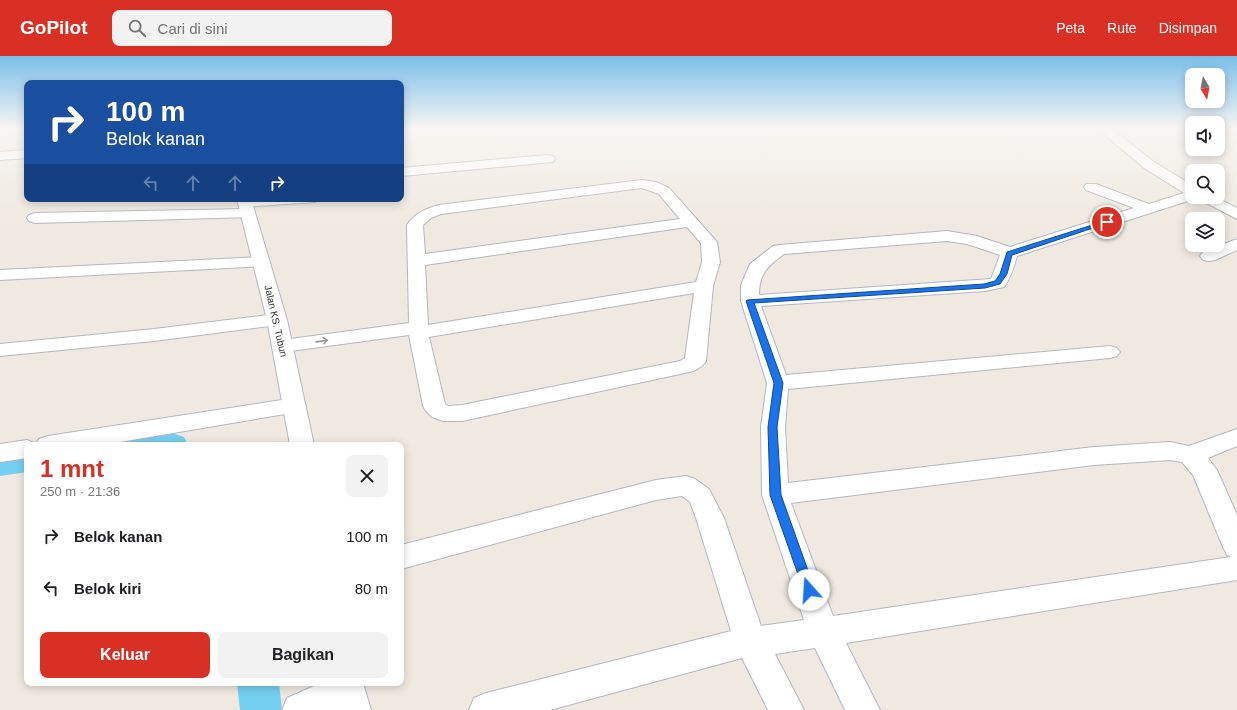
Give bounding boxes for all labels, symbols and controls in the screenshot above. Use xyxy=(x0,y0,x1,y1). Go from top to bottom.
search box xyxy=(112,10,392,46)
text: GoPilot xyxy=(20,17,88,38)
icon: search xyxy=(126,17,148,39)
text: Cari di sini xyxy=(158,20,228,37)
text: Peta xyxy=(1056,20,1085,36)
text: Rute xyxy=(1107,20,1137,36)
text: Disimpan xyxy=(1159,20,1217,36)
north arrow xyxy=(1185,68,1225,108)
map controls xyxy=(1185,68,1225,252)
icon: right xyxy=(40,96,92,148)
text: 100 m xyxy=(106,96,185,127)
button: sound xyxy=(1185,116,1225,156)
text: Belok kanan xyxy=(106,129,205,149)
button: search xyxy=(1185,164,1225,204)
icon: left xyxy=(140,172,162,194)
icon: ahead xyxy=(182,172,204,194)
icon: ahead xyxy=(224,172,246,194)
icon: right xyxy=(266,172,288,194)
pin xyxy=(1090,205,1124,239)
icon: arrive xyxy=(1096,211,1118,233)
button: layers xyxy=(1185,212,1225,252)
street label: Jalan KS. Tubun xyxy=(262,284,290,358)
one-way arrow xyxy=(315,337,328,345)
text: 1 mnt xyxy=(40,455,104,482)
button: close xyxy=(346,455,388,497)
text: 250 m · 21:36 xyxy=(40,484,120,499)
icon: right xyxy=(40,525,62,547)
text: Belok kanan xyxy=(74,528,162,545)
text: 100 m xyxy=(346,528,388,545)
position arrow xyxy=(788,569,830,611)
icon: left xyxy=(40,577,62,599)
text: Belok kiri xyxy=(74,580,142,597)
text: 80 m xyxy=(355,580,388,597)
button: Keluar xyxy=(40,632,210,678)
button: Bagikan xyxy=(218,632,388,678)

